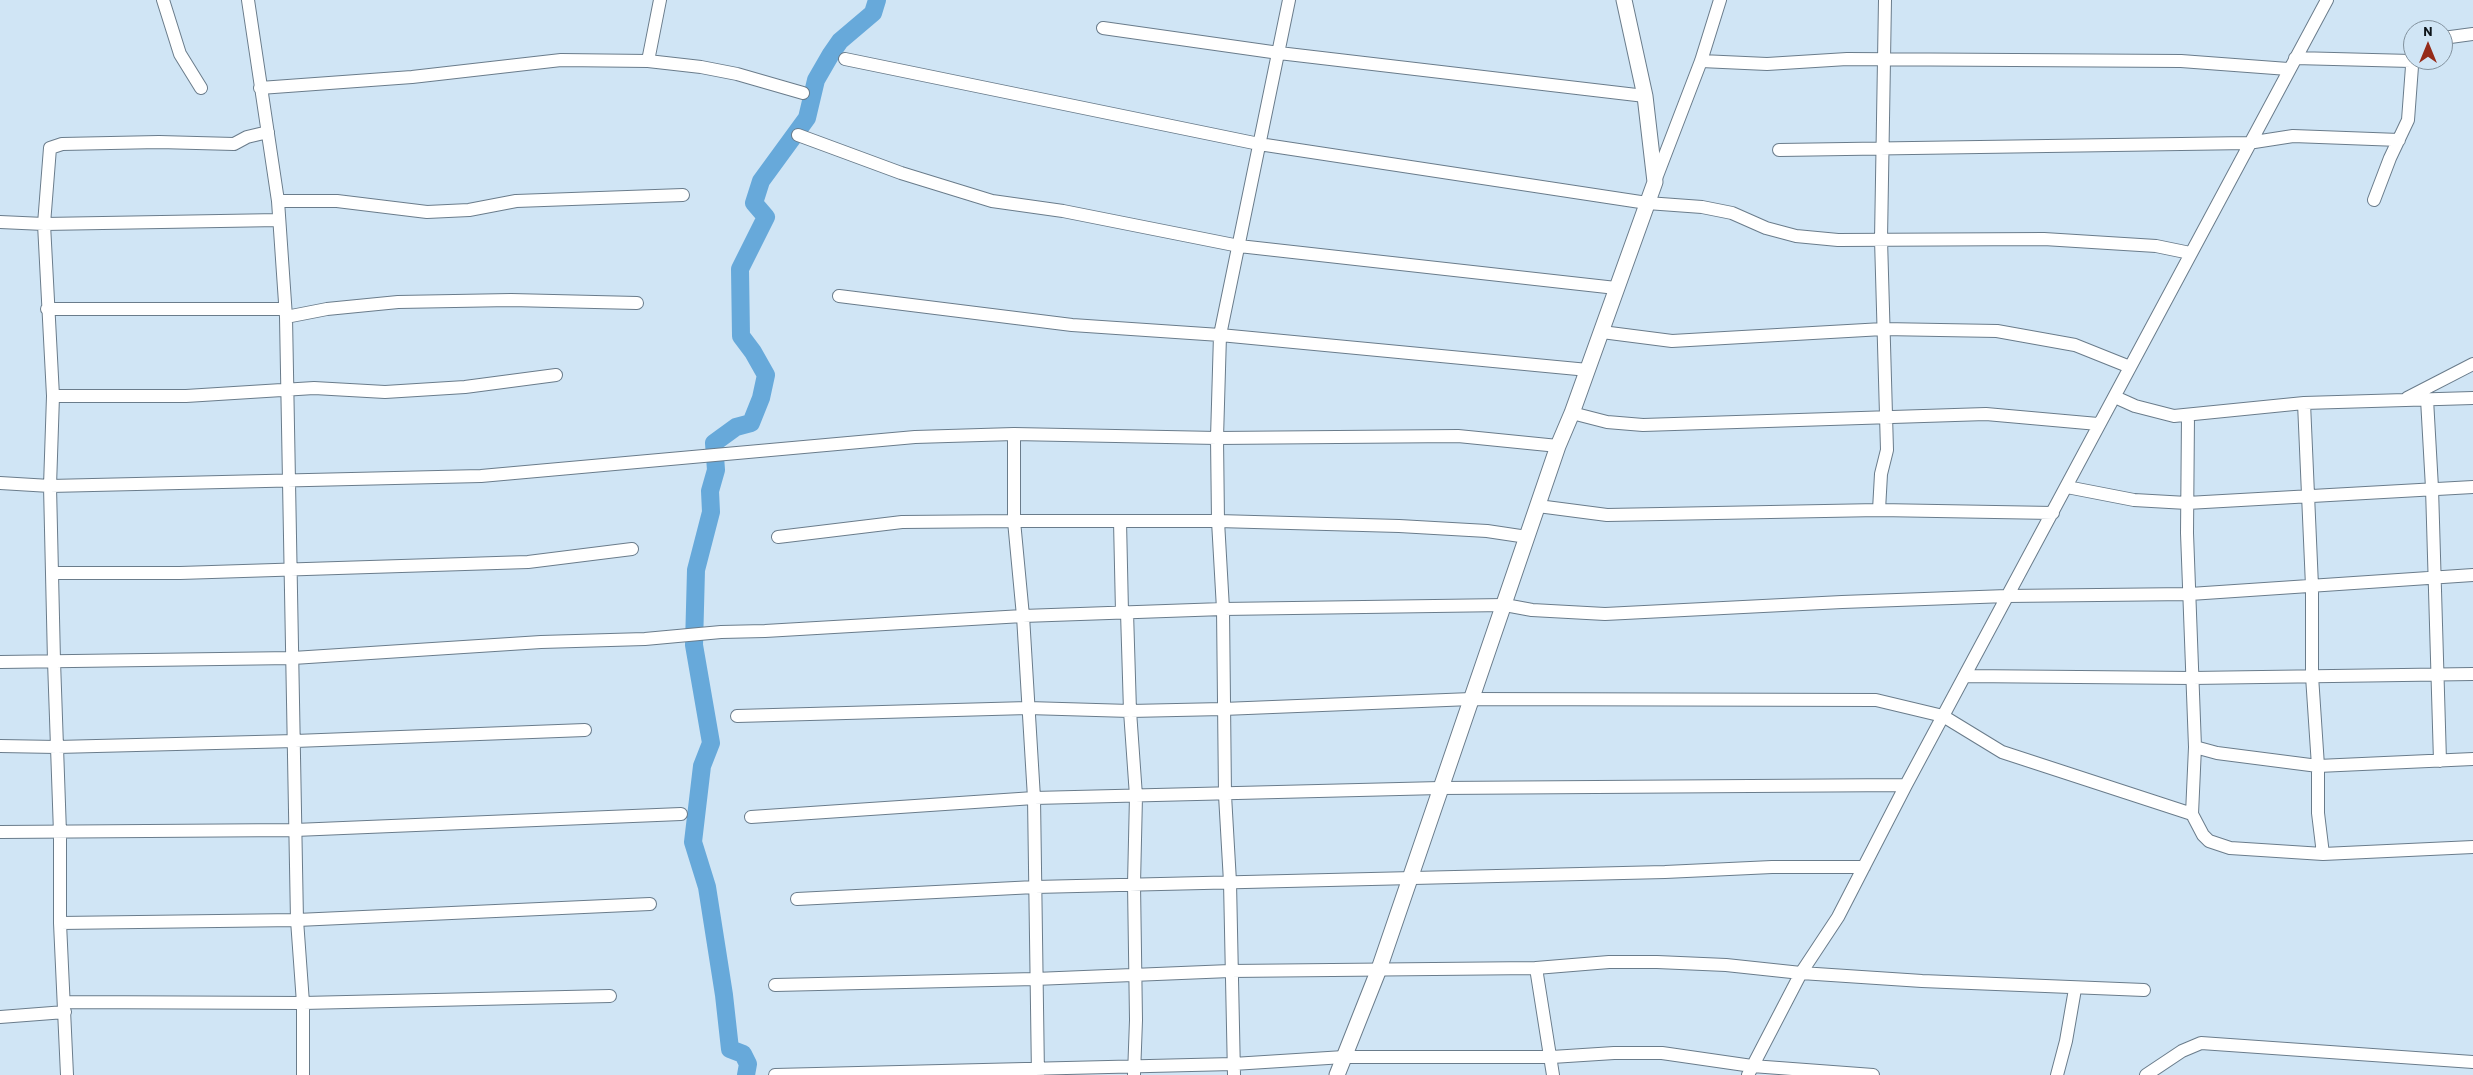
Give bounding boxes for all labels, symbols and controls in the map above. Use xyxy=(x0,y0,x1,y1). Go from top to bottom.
north arrow xyxy=(2403,20,2453,70)
text: N xyxy=(2423,22,2433,39)

